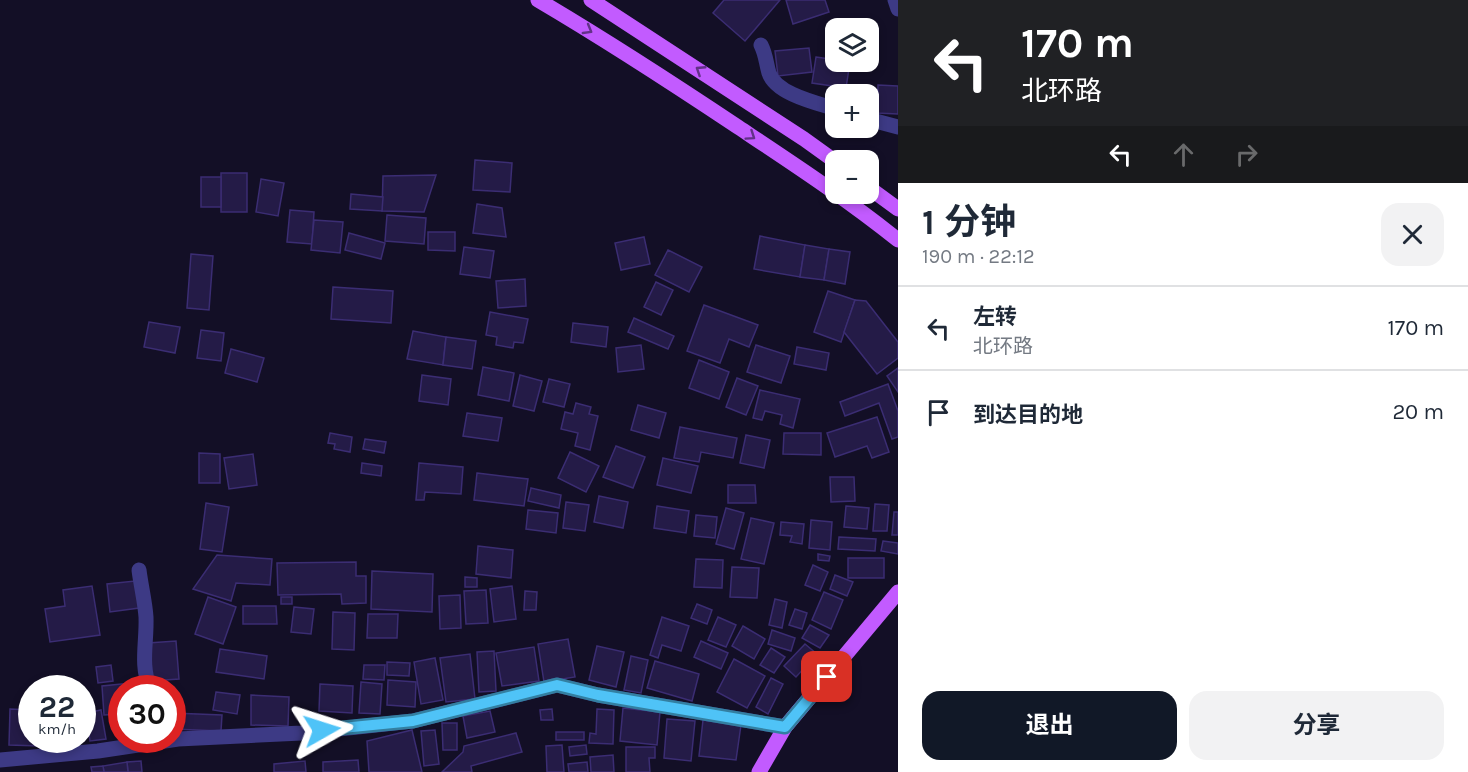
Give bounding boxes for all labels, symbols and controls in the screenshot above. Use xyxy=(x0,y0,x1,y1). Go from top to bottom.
map controls xyxy=(825,18,879,204)
button: layers xyxy=(825,18,879,72)
text: 170 m xyxy=(1021,18,1134,68)
one-way arrow xyxy=(582,22,592,34)
icon: left xyxy=(922,24,1000,102)
one-way arrow xyxy=(696,66,706,78)
text: 北环路 xyxy=(1021,75,1102,107)
button: + xyxy=(825,84,879,138)
one-way arrow xyxy=(745,129,756,140)
icon: left xyxy=(1104,138,1137,171)
icon: ahead xyxy=(1167,138,1200,171)
icon: right xyxy=(1230,138,1263,171)
button: − xyxy=(825,150,879,204)
text: 1 分钟 xyxy=(922,201,1016,243)
button: close xyxy=(1381,203,1444,266)
text: 190 m · 22:12 xyxy=(922,245,1035,268)
text: 左转 xyxy=(973,304,1017,330)
icon: left xyxy=(922,312,955,345)
text: 170 m xyxy=(1388,315,1444,341)
text: 北环路 xyxy=(973,335,1033,358)
icon: arrive xyxy=(922,396,955,429)
text: 20 m xyxy=(1392,399,1444,425)
text: 到达目的地 xyxy=(973,402,1083,428)
pin xyxy=(801,651,852,702)
icon: arrive xyxy=(810,660,843,693)
speed limit sign: 30 xyxy=(108,675,186,753)
text: 22 xyxy=(39,689,75,725)
button: 退出 xyxy=(922,691,1177,760)
button: 分享 xyxy=(1189,691,1444,760)
position arrow xyxy=(290,698,354,762)
text: km/h xyxy=(38,720,76,738)

